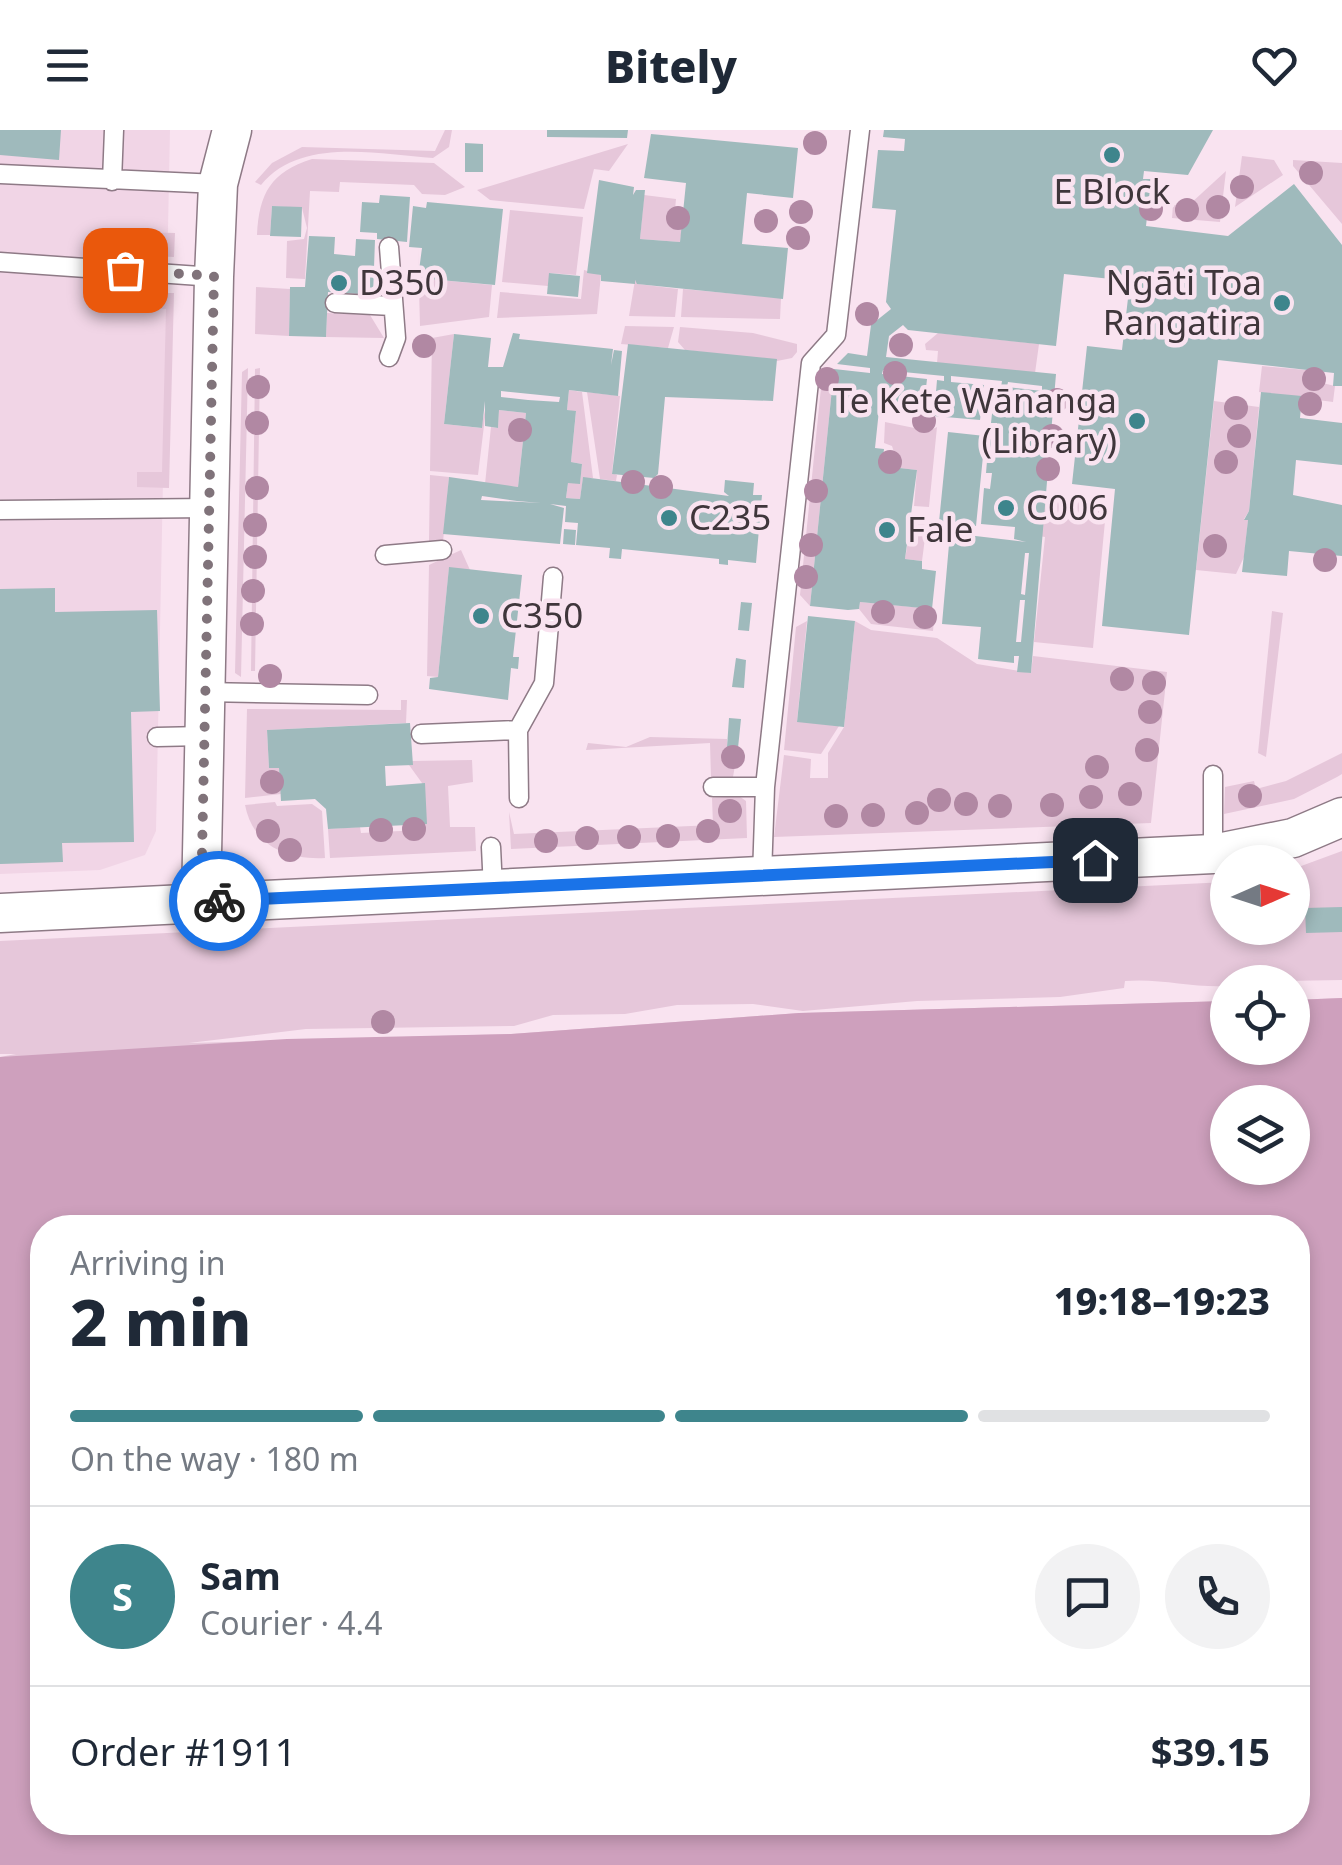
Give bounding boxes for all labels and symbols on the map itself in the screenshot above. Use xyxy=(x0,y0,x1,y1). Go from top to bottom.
marker: E Block xyxy=(1101,144,1123,166)
place label: E Block xyxy=(1053,167,1171,214)
pin xyxy=(83,228,168,313)
place label: D350 xyxy=(359,258,445,305)
place label: Ngāti Toa Rangatira xyxy=(1103,258,1262,345)
marker: D350 xyxy=(328,272,350,294)
marker: Ngāti Toa Rangatira xyxy=(1271,292,1293,314)
place label: Te Kete Wānanga (Library) xyxy=(833,376,1117,463)
marker: Te Kete Wānanga (Library) xyxy=(1126,410,1148,432)
place label: C006 xyxy=(1026,483,1108,530)
place label: C235 xyxy=(689,493,771,540)
marker: C006 xyxy=(995,497,1017,519)
place label: Fale xyxy=(907,505,974,552)
marker: C235 xyxy=(658,507,680,529)
marker: Fale xyxy=(876,519,898,541)
place label: C350 xyxy=(501,591,583,638)
marker: C350 xyxy=(470,605,492,627)
pin xyxy=(1053,818,1138,903)
north arrow xyxy=(1210,845,1310,945)
courier xyxy=(169,851,269,951)

